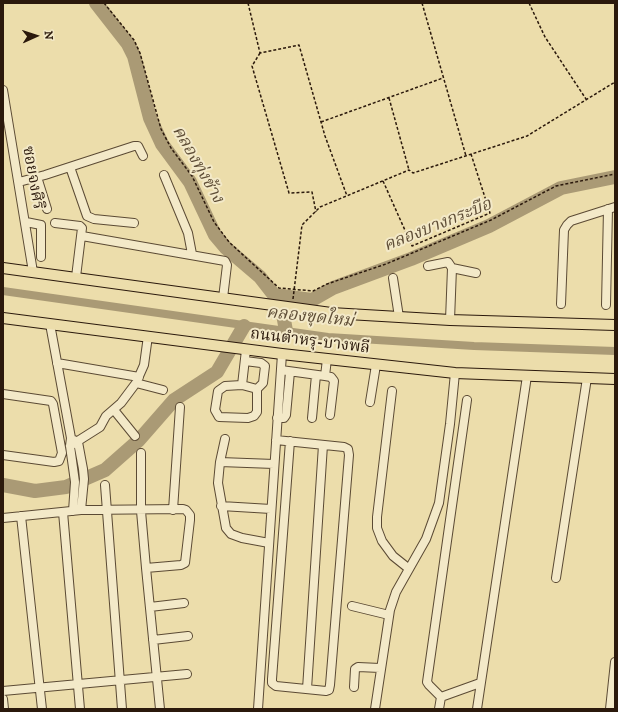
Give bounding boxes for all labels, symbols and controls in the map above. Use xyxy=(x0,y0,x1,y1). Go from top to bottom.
north arrow xyxy=(16,16,56,56)
text: N xyxy=(41,30,55,40)
water label: คลองทุ่งช้าง xyxy=(167,123,227,207)
street label: ซอยจงศิริ xyxy=(17,145,47,211)
water label: คลองบางกระบือ xyxy=(381,195,495,257)
water label: คลองขุดใหม่ xyxy=(265,303,355,333)
street label: ถนนตำหรุ-บางพลี xyxy=(249,325,371,359)

